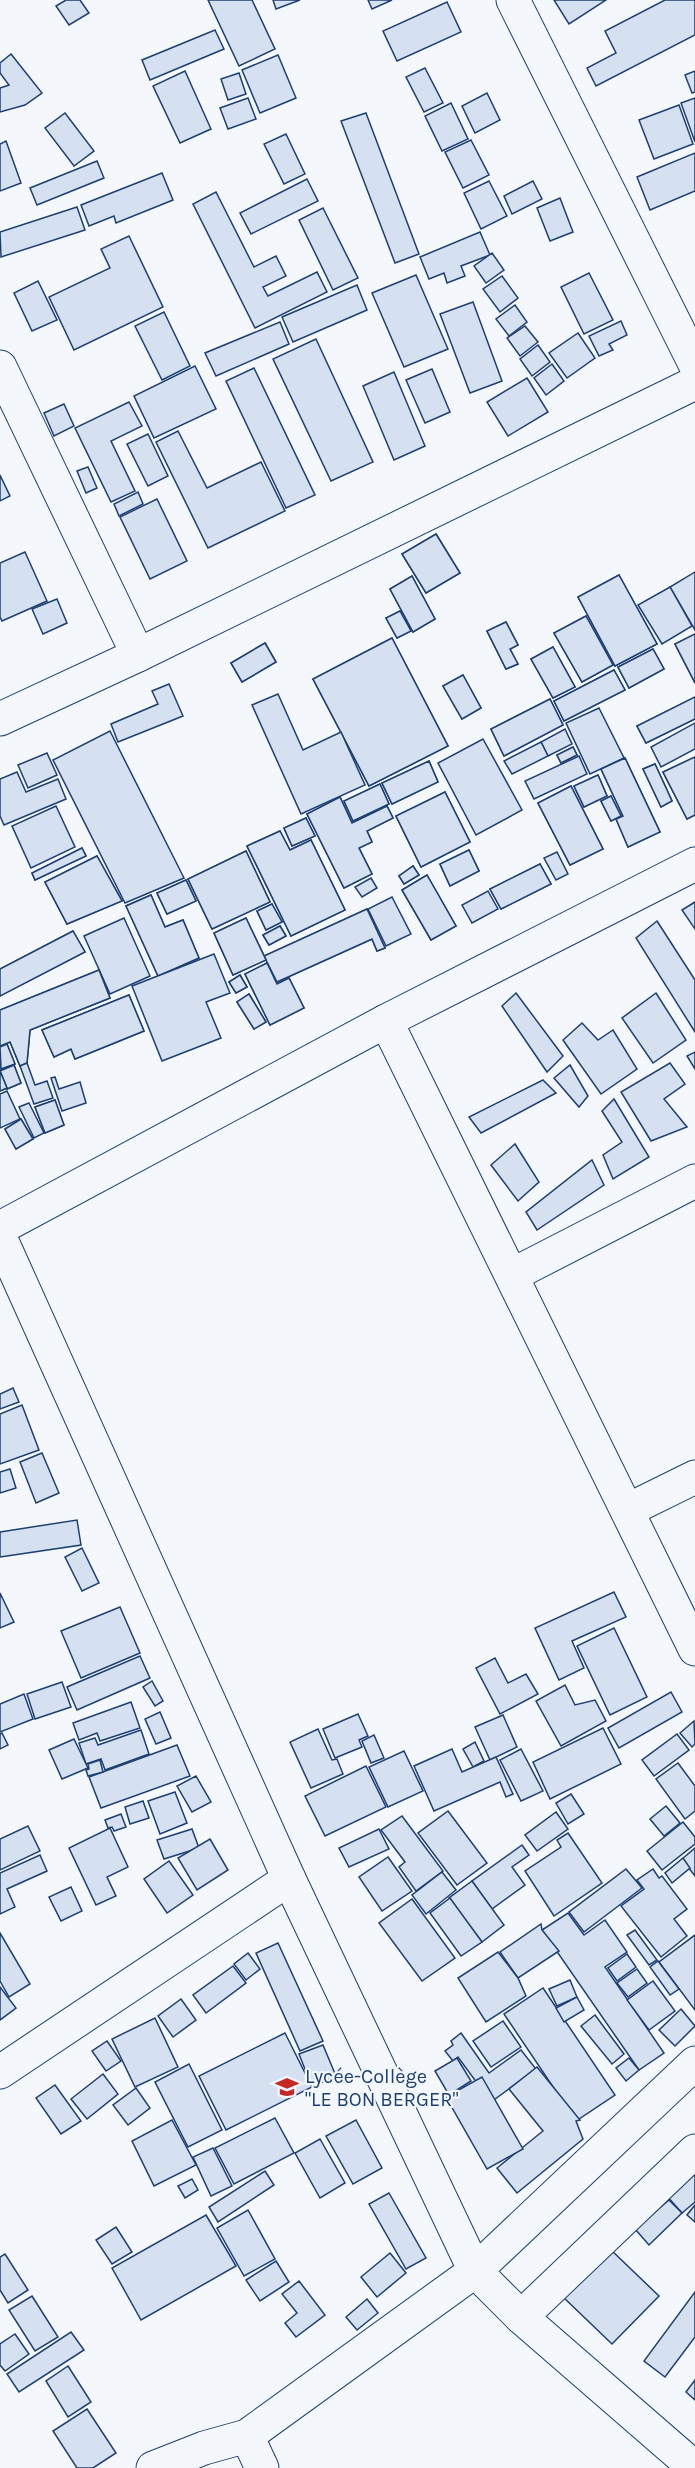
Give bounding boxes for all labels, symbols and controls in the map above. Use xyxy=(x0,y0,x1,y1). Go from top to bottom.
place label: Lycée-Collège "LE BON BERGER" xyxy=(305,2065,459,2111)
school or university icon: Lycée-Collège "LE BON BERGER" xyxy=(274,2074,300,2100)

